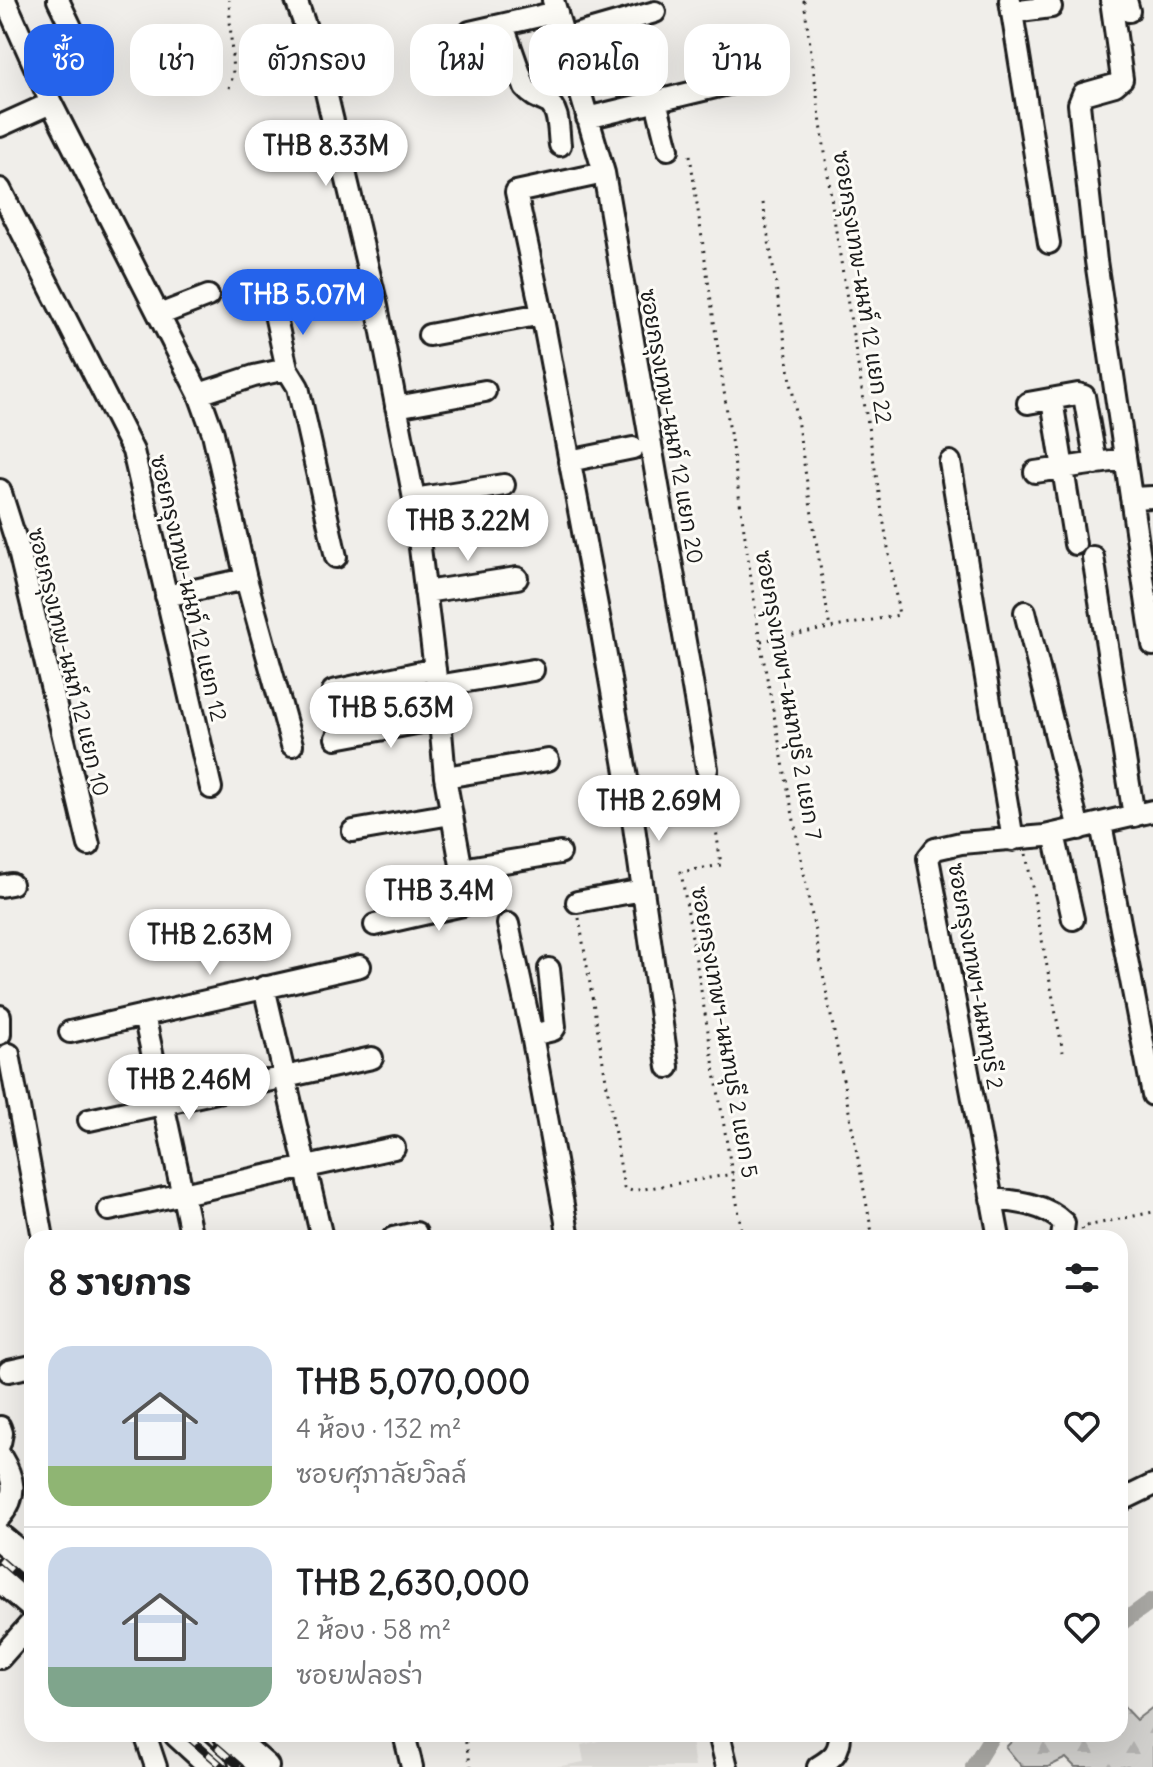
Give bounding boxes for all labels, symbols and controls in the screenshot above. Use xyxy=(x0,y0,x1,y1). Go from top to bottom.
chip: ซื้อ xyxy=(24,24,114,96)
chip: เช่า xyxy=(130,24,223,96)
chip: ตัวกรอง xyxy=(239,24,394,96)
chip: ใหม่ xyxy=(410,24,513,96)
chip: คอนโด xyxy=(529,24,668,96)
chip: บ้าน xyxy=(684,24,790,96)
pin: THB 8.33M xyxy=(234,120,418,188)
text: THB 8.33M xyxy=(263,129,389,162)
street label: ซอยกรุงเทพ-นนท์ 12 แยก 22 xyxy=(825,148,898,426)
pin: THB 5.07M xyxy=(211,269,395,337)
text: THB 5.07M xyxy=(240,278,366,311)
street label: ซอยกรุงเทพ-นนท์ 12 แยก 20 xyxy=(631,286,710,566)
street label: ซอยกรุงเทพ-นนท์ 12 แยก 12 xyxy=(142,452,233,725)
pin: THB 3.22M xyxy=(376,495,560,563)
text: THB 3.22M xyxy=(405,504,531,537)
street label: ซอยกรุงเทพ-นนท์ 12 แยก 10 xyxy=(19,525,116,800)
street label: ซอยกรุงเทพฯ-นนทบุรี 2 แยก 7 xyxy=(747,548,828,843)
pin: THB 5.63M xyxy=(299,682,483,750)
text: THB 5.63M xyxy=(328,691,454,724)
pin: THB 2.69M xyxy=(567,775,751,843)
text: THB 2.69M xyxy=(596,784,722,817)
street label: ซอยกรุงเทพฯ-นนทบุรี 2 xyxy=(939,860,1010,1092)
pin: THB 3.4M xyxy=(356,865,522,933)
text: THB 3.4M xyxy=(383,874,495,907)
street label: ซอยกรุงเทพฯ-นนทบุรี 2 แยก 5 xyxy=(683,884,764,1181)
pin: THB 2.63M xyxy=(118,909,302,977)
text: THB 2.63M xyxy=(147,918,273,951)
pin: THB 2.46M xyxy=(97,1054,281,1122)
text: THB 2.46M xyxy=(126,1063,252,1096)
icon: filters xyxy=(1060,1256,1104,1300)
text: 8 รายการ xyxy=(48,1261,192,1304)
text: THB 5,070,000 xyxy=(296,1360,530,1403)
icon: home xyxy=(112,1378,208,1474)
icon: heart xyxy=(1060,1404,1104,1448)
text: 4 ห้อง · 132 m² xyxy=(296,1412,462,1445)
text: ซอยศุภาลัยวิลล์ xyxy=(296,1457,467,1490)
text: THB 2,630,000 xyxy=(296,1561,530,1604)
icon: home xyxy=(112,1579,208,1675)
icon: heart xyxy=(1060,1605,1104,1649)
text: 2 ห้อง · 58 m² xyxy=(296,1613,451,1646)
text: ซอยฟลอร่า xyxy=(296,1658,423,1691)

